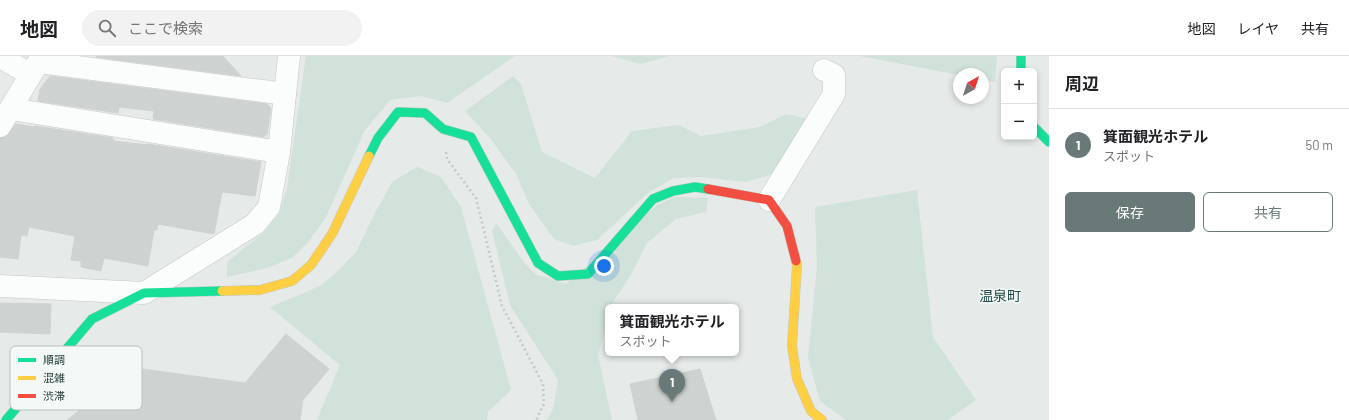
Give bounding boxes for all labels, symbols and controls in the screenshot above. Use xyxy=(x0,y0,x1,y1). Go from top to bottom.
search box xyxy=(82,10,362,46)
text: 地図 xyxy=(20,17,58,40)
icon: search xyxy=(96,17,118,39)
text: ここで検索 xyxy=(128,19,203,37)
text: 地図 xyxy=(1187,20,1215,37)
text: レイヤ xyxy=(1237,20,1279,37)
text: 共有 xyxy=(1301,20,1329,37)
north arrow xyxy=(953,68,989,104)
map controls xyxy=(1001,68,1037,140)
button: + xyxy=(1001,68,1037,104)
text: 周辺 xyxy=(1065,73,1099,93)
button: − xyxy=(1001,104,1037,140)
text: 箕面観光ホテル xyxy=(1103,127,1208,145)
text: 1 xyxy=(1076,137,1080,153)
text: 50 m xyxy=(1306,137,1333,153)
text: スポット xyxy=(1103,148,1155,164)
button: 保存 xyxy=(1065,192,1195,232)
button: 共有 xyxy=(1203,192,1333,232)
your location xyxy=(594,256,614,276)
district label: 温泉町 xyxy=(979,287,1021,304)
popup xyxy=(605,304,739,356)
text: 箕面観光ホテル xyxy=(619,312,725,330)
text: スポット xyxy=(619,333,672,349)
legend xyxy=(10,346,142,410)
text: 順調 xyxy=(43,353,65,366)
pin: 1 xyxy=(659,369,685,402)
text: 混雑 xyxy=(43,371,65,384)
text: 渋滞 xyxy=(43,389,65,402)

